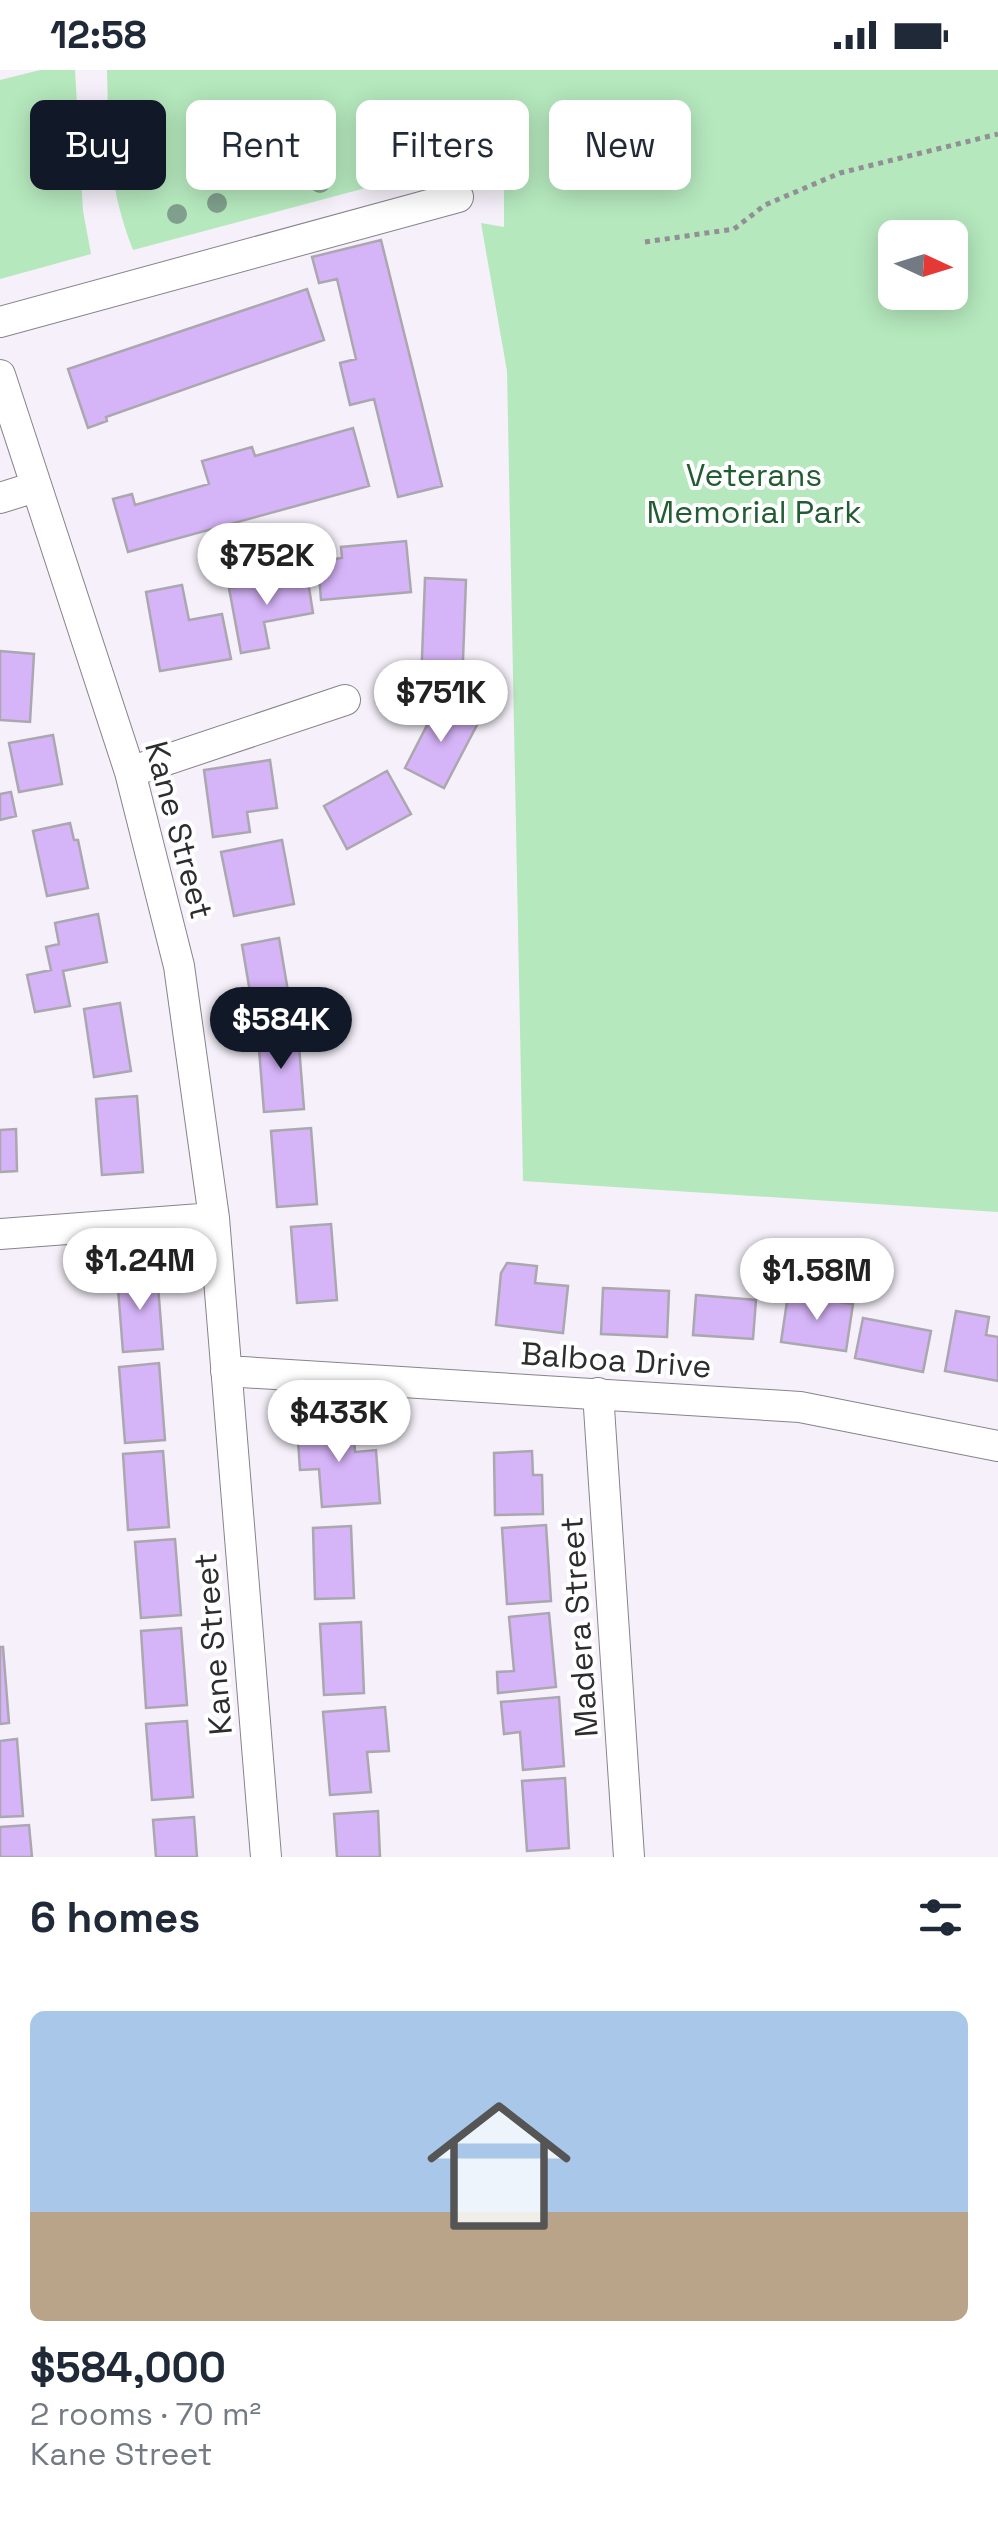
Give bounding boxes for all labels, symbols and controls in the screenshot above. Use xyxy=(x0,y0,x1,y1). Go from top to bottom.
text: 12:58 xyxy=(50,11,147,59)
chip: Buy xyxy=(30,100,166,190)
chip: Rent xyxy=(186,100,336,190)
chip: Filters xyxy=(356,100,529,190)
chip: New xyxy=(549,100,691,190)
north arrow xyxy=(878,220,968,310)
map controls xyxy=(878,220,968,310)
park label: Veterans Memorial Park xyxy=(647,455,861,532)
pin: $752K xyxy=(197,523,337,608)
text: $752K xyxy=(219,535,315,575)
pin: $751K xyxy=(371,660,511,745)
text: $751K xyxy=(396,672,486,712)
street label: Kane Street xyxy=(136,737,222,923)
pin: $584K xyxy=(211,987,351,1072)
text: $584K xyxy=(232,999,330,1039)
pin: $1.24M xyxy=(59,1228,221,1313)
pin: $1.58M xyxy=(736,1238,898,1323)
text: $1.24M xyxy=(85,1240,195,1280)
text: $1.58M xyxy=(762,1250,872,1290)
street label: Balboa Drive xyxy=(519,1333,713,1387)
pin: $433K xyxy=(269,1380,409,1465)
text: $433K xyxy=(290,1392,388,1432)
street label: Madera Street xyxy=(551,1515,607,1739)
street label: Kane Street xyxy=(185,1551,241,1737)
icon: filters xyxy=(913,1890,968,1945)
text: 6 homes xyxy=(30,1891,200,1944)
icon: home xyxy=(409,2076,589,2256)
text: $584,000 xyxy=(30,2341,226,2394)
text: 2 rooms · 70 m² xyxy=(30,2394,261,2434)
text: Kane Street xyxy=(30,2434,213,2474)

